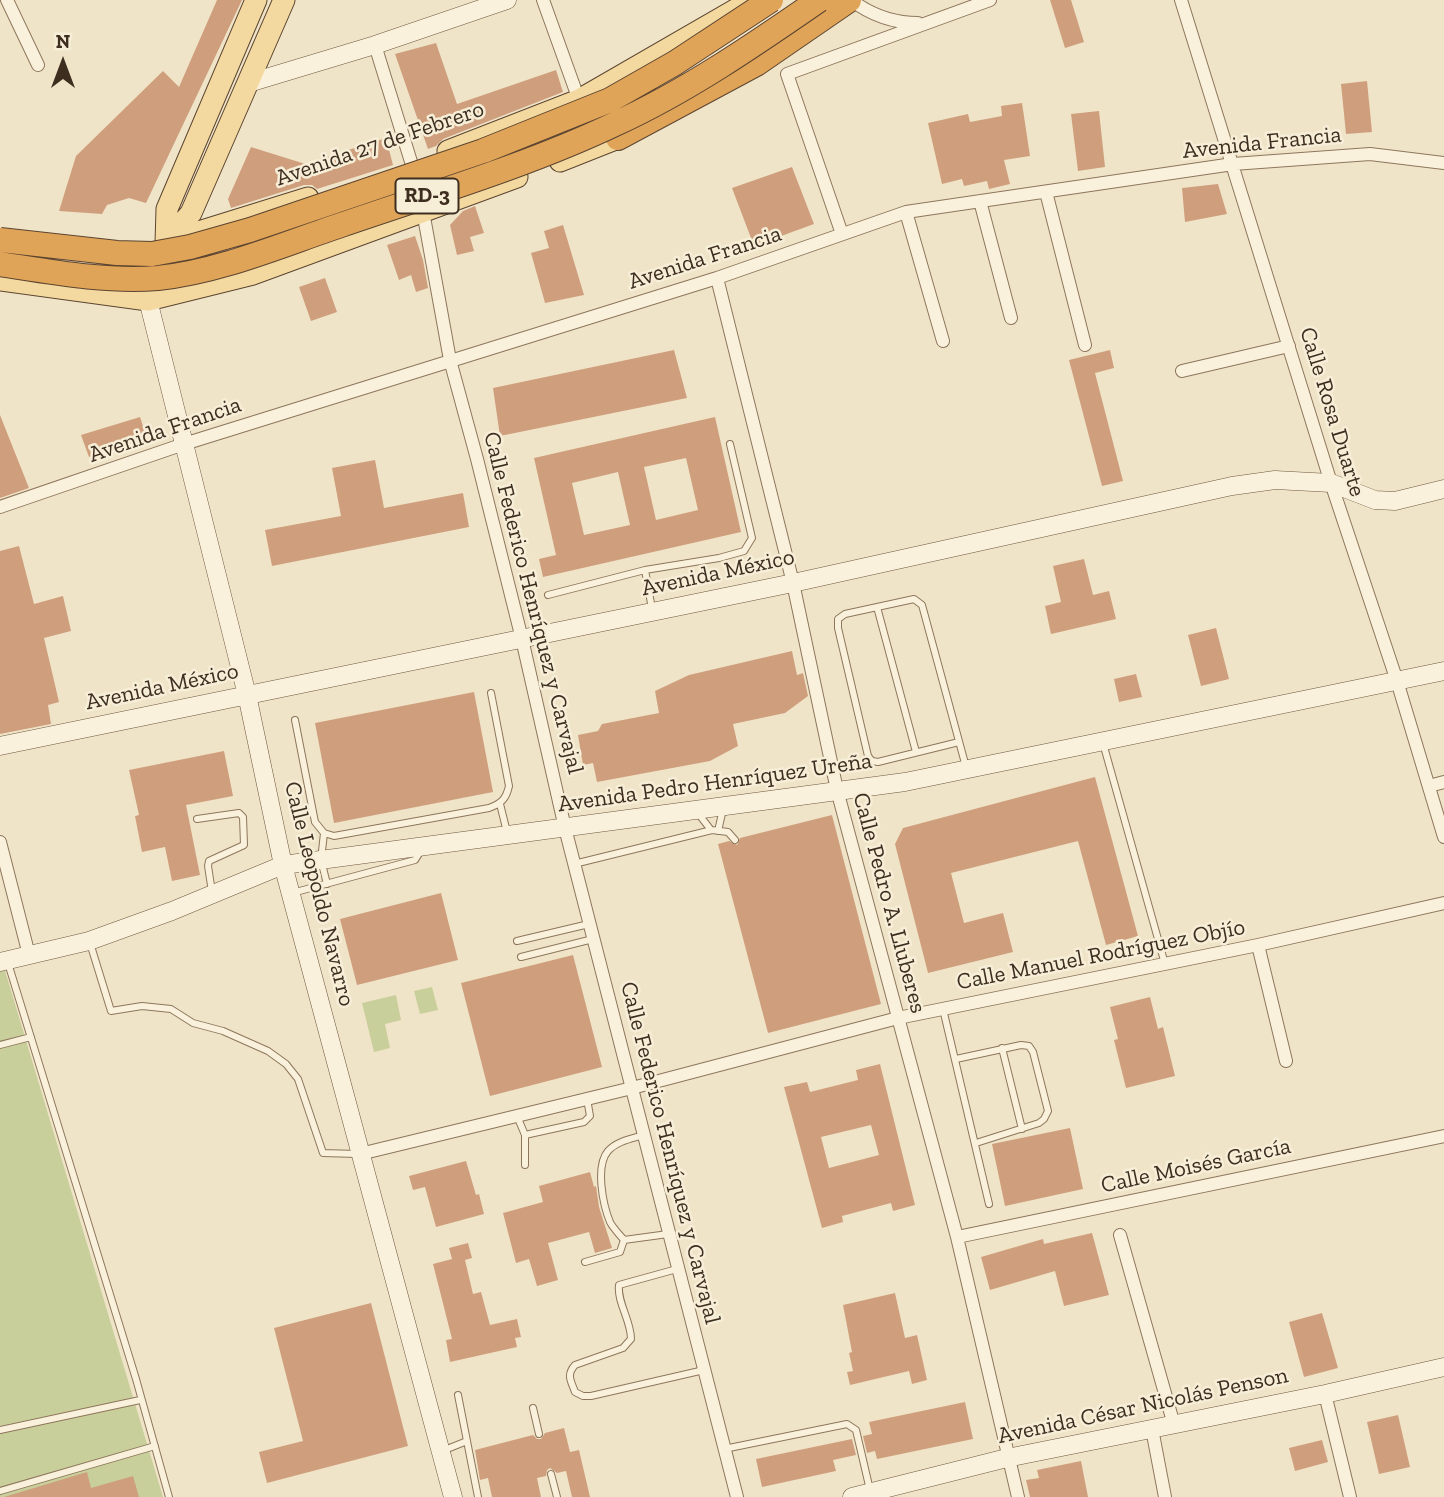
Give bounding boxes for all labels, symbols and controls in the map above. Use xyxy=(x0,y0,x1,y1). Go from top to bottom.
north arrow xyxy=(28,28,98,98)
text: N xyxy=(56,30,70,53)
street label: Avenida 27 de Febrero xyxy=(272,95,488,193)
street label: Avenida Francia xyxy=(1181,121,1343,165)
road number: RD-3 xyxy=(396,178,458,214)
street label: Avenida Francia xyxy=(625,220,785,296)
street label: Calle Rosa Duarte xyxy=(1293,324,1371,500)
street label: Avenida Francia xyxy=(85,391,245,469)
street label: Calle Federico Henríquez y Carvajal xyxy=(477,429,589,777)
street label: Avenida México xyxy=(639,543,797,603)
street label: Avenida México xyxy=(83,657,241,717)
street label: Avenida Pedro Henríquez Ureña xyxy=(556,747,874,819)
street label: Calle Leopoldo Navarro xyxy=(278,779,360,1009)
street label: Calle Pedro A. Lluberes xyxy=(846,790,932,1016)
street label: Calle Manuel Rodríguez Objío xyxy=(954,913,1248,997)
street label: Calle Federico Henríquez y Carvajal xyxy=(614,979,726,1327)
street label: Calle Moisés García xyxy=(1099,1132,1293,1200)
street label: Avenida César Nicolás Penson xyxy=(995,1362,1291,1450)

